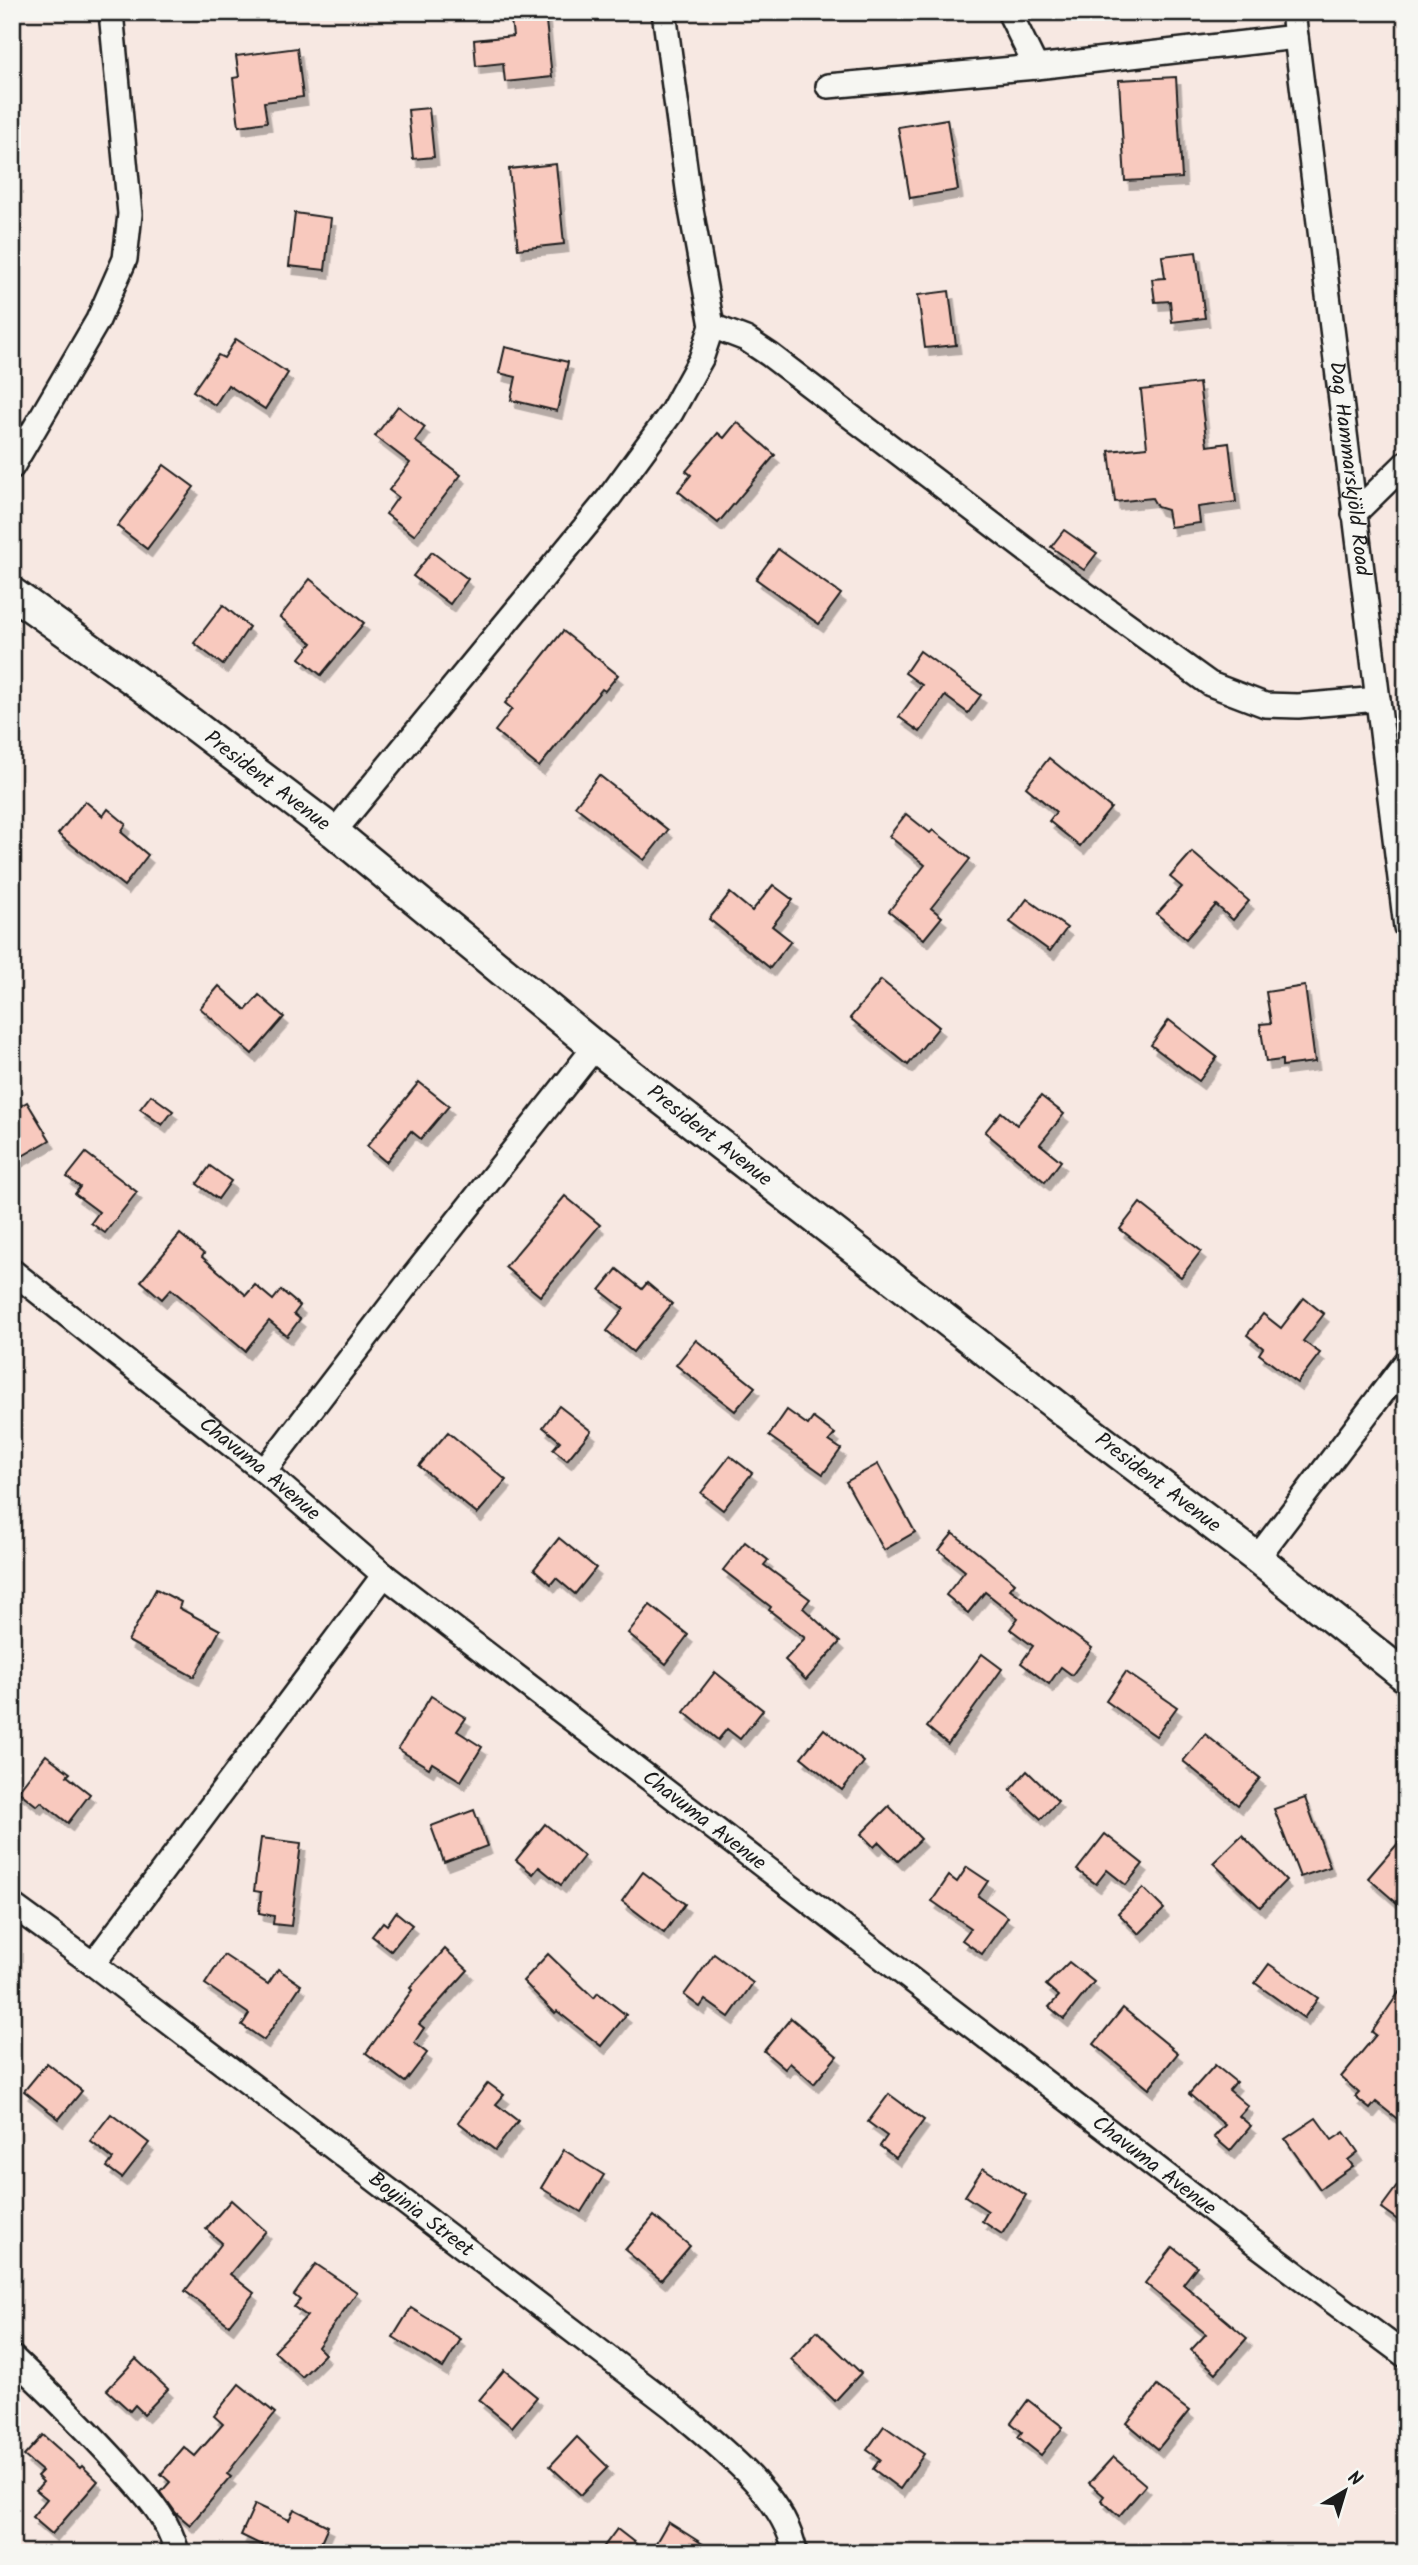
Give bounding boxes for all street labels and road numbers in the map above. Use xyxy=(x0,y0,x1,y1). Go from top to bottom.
street label: Dag Hammarskjöld Road xyxy=(1320,359,1379,578)
street label: President Avenue xyxy=(197,722,338,840)
street label: President Avenue xyxy=(639,1076,780,1196)
street label: Chavuma Avenue xyxy=(191,1409,328,1530)
street label: President Avenue xyxy=(1087,1424,1228,1542)
street label: Chavuma Avenue xyxy=(635,1762,774,1880)
street label: Chavuma Avenue xyxy=(1085,2107,1224,2225)
street label: Boyinia Street xyxy=(361,2163,482,2266)

